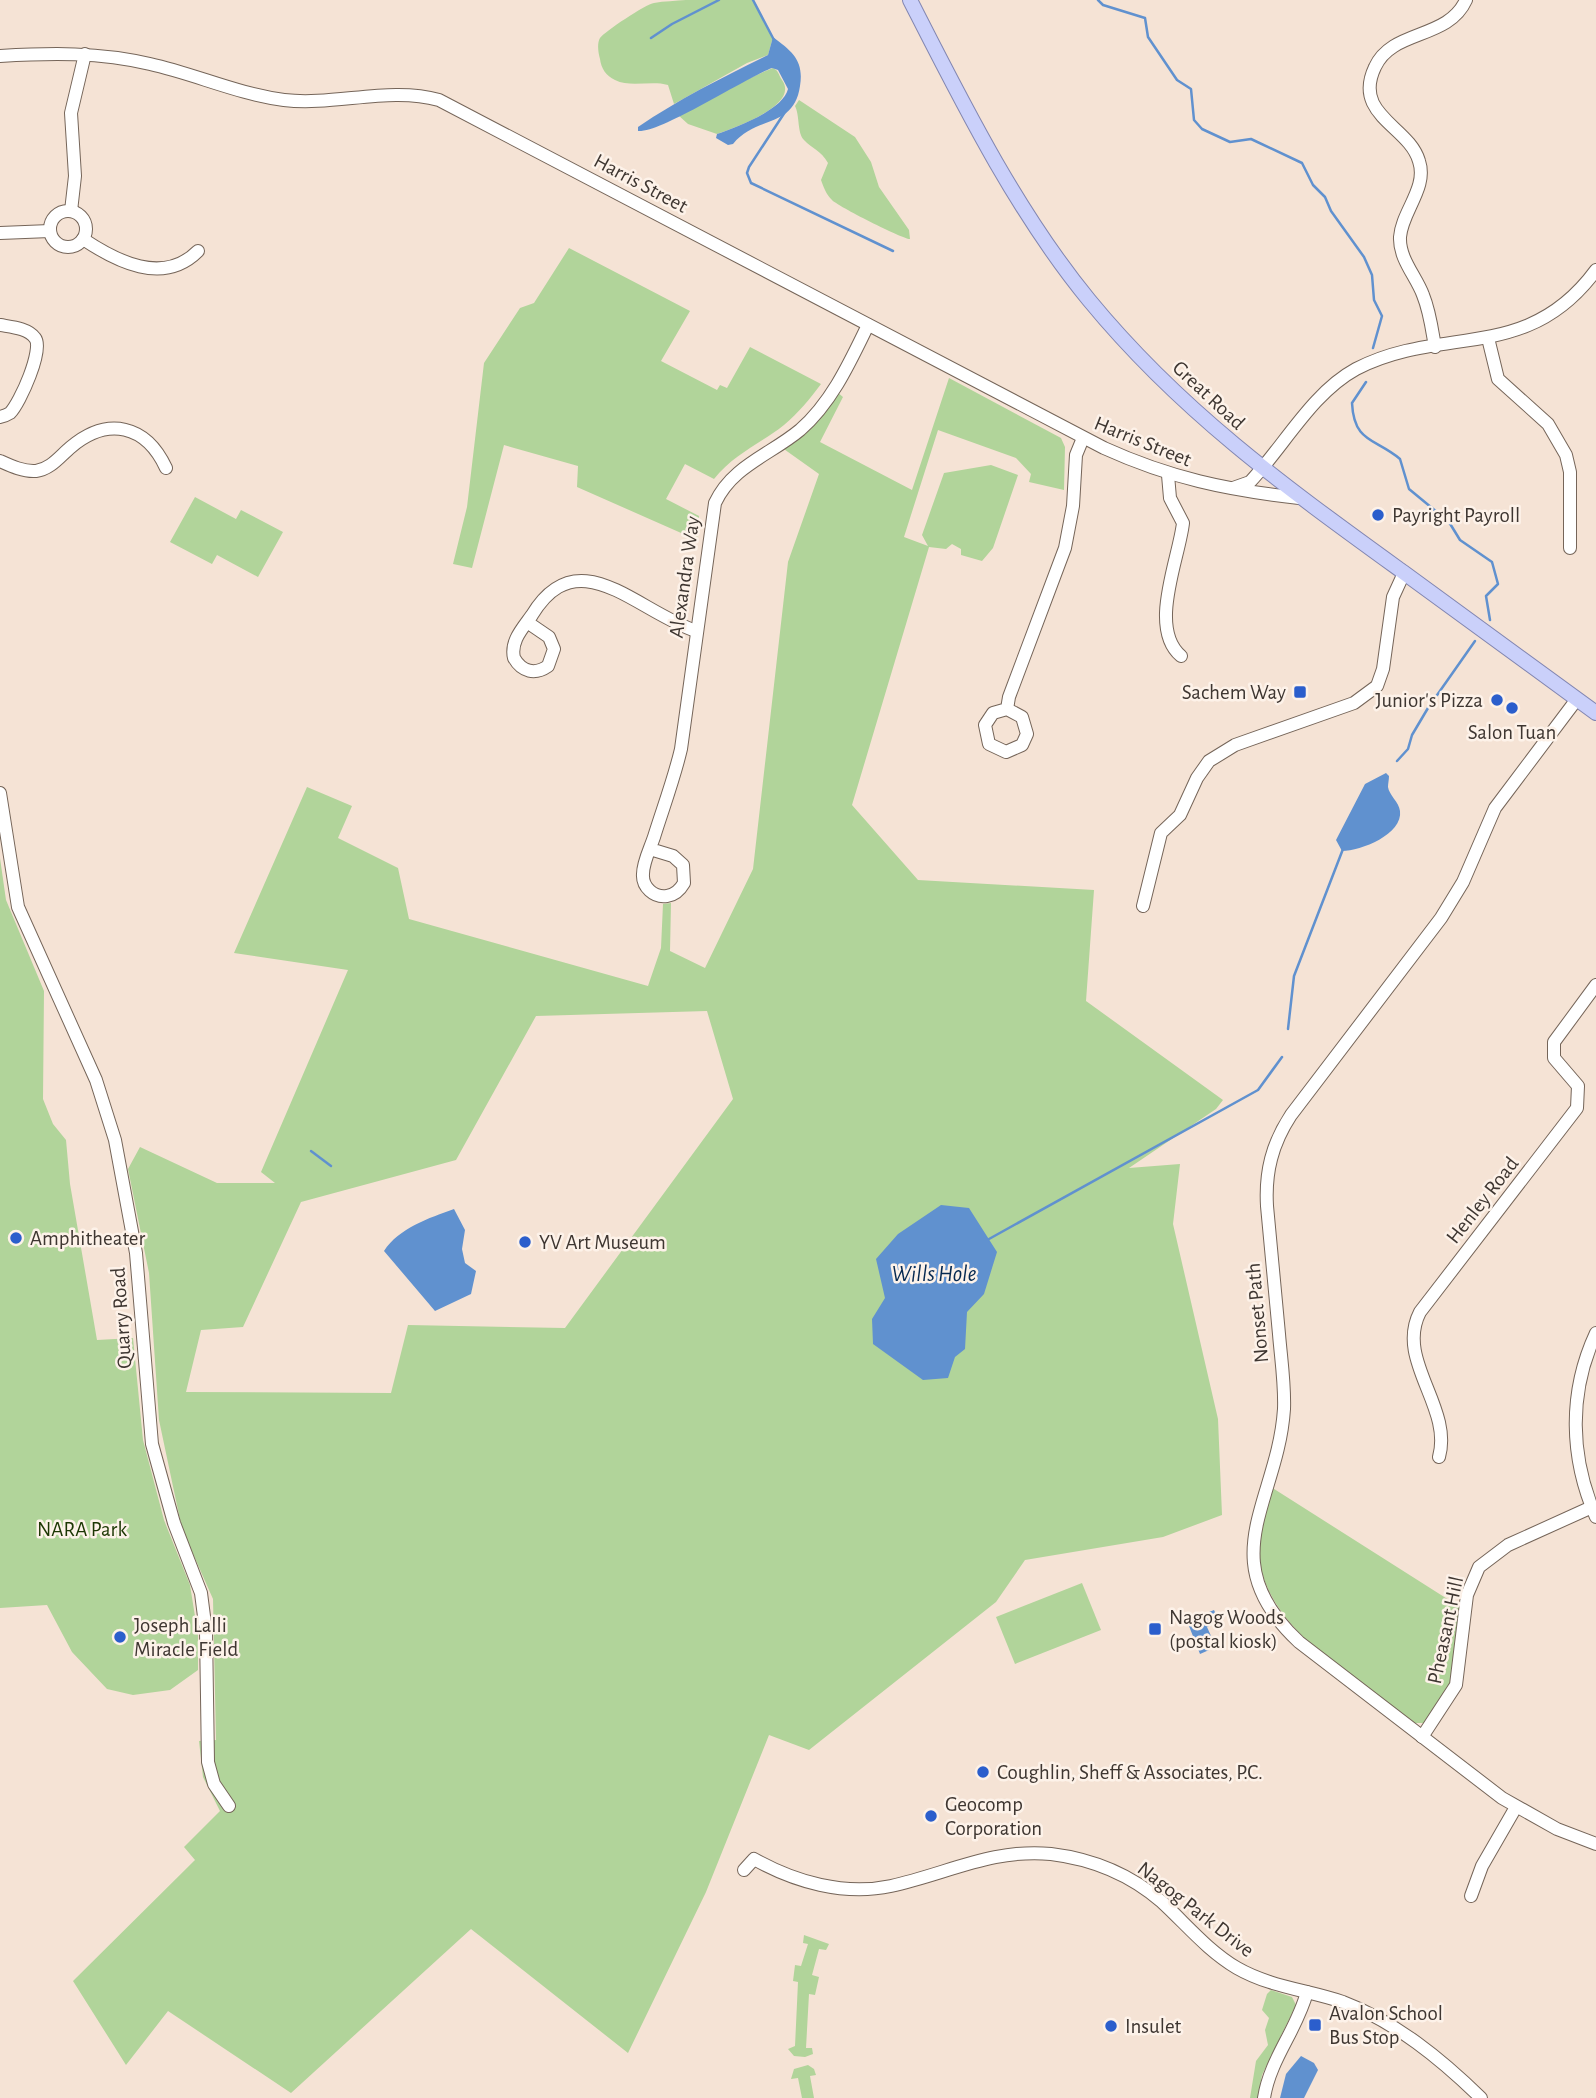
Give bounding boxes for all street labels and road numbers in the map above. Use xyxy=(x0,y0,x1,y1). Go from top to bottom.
street label: Harris Street xyxy=(590,150,691,217)
street label: Great Road xyxy=(1168,357,1249,434)
street label: Harris Street xyxy=(1091,412,1195,471)
street label: Alexandra Way xyxy=(666,515,703,639)
street label: Henley Road xyxy=(1442,1153,1523,1248)
street label: Nonset Path xyxy=(1243,1262,1272,1364)
street label: Quarry Road xyxy=(107,1266,136,1369)
street label: Pheasant Hill xyxy=(1424,1574,1467,1686)
street label: Nagog Park Drive xyxy=(1134,1858,1258,1961)

